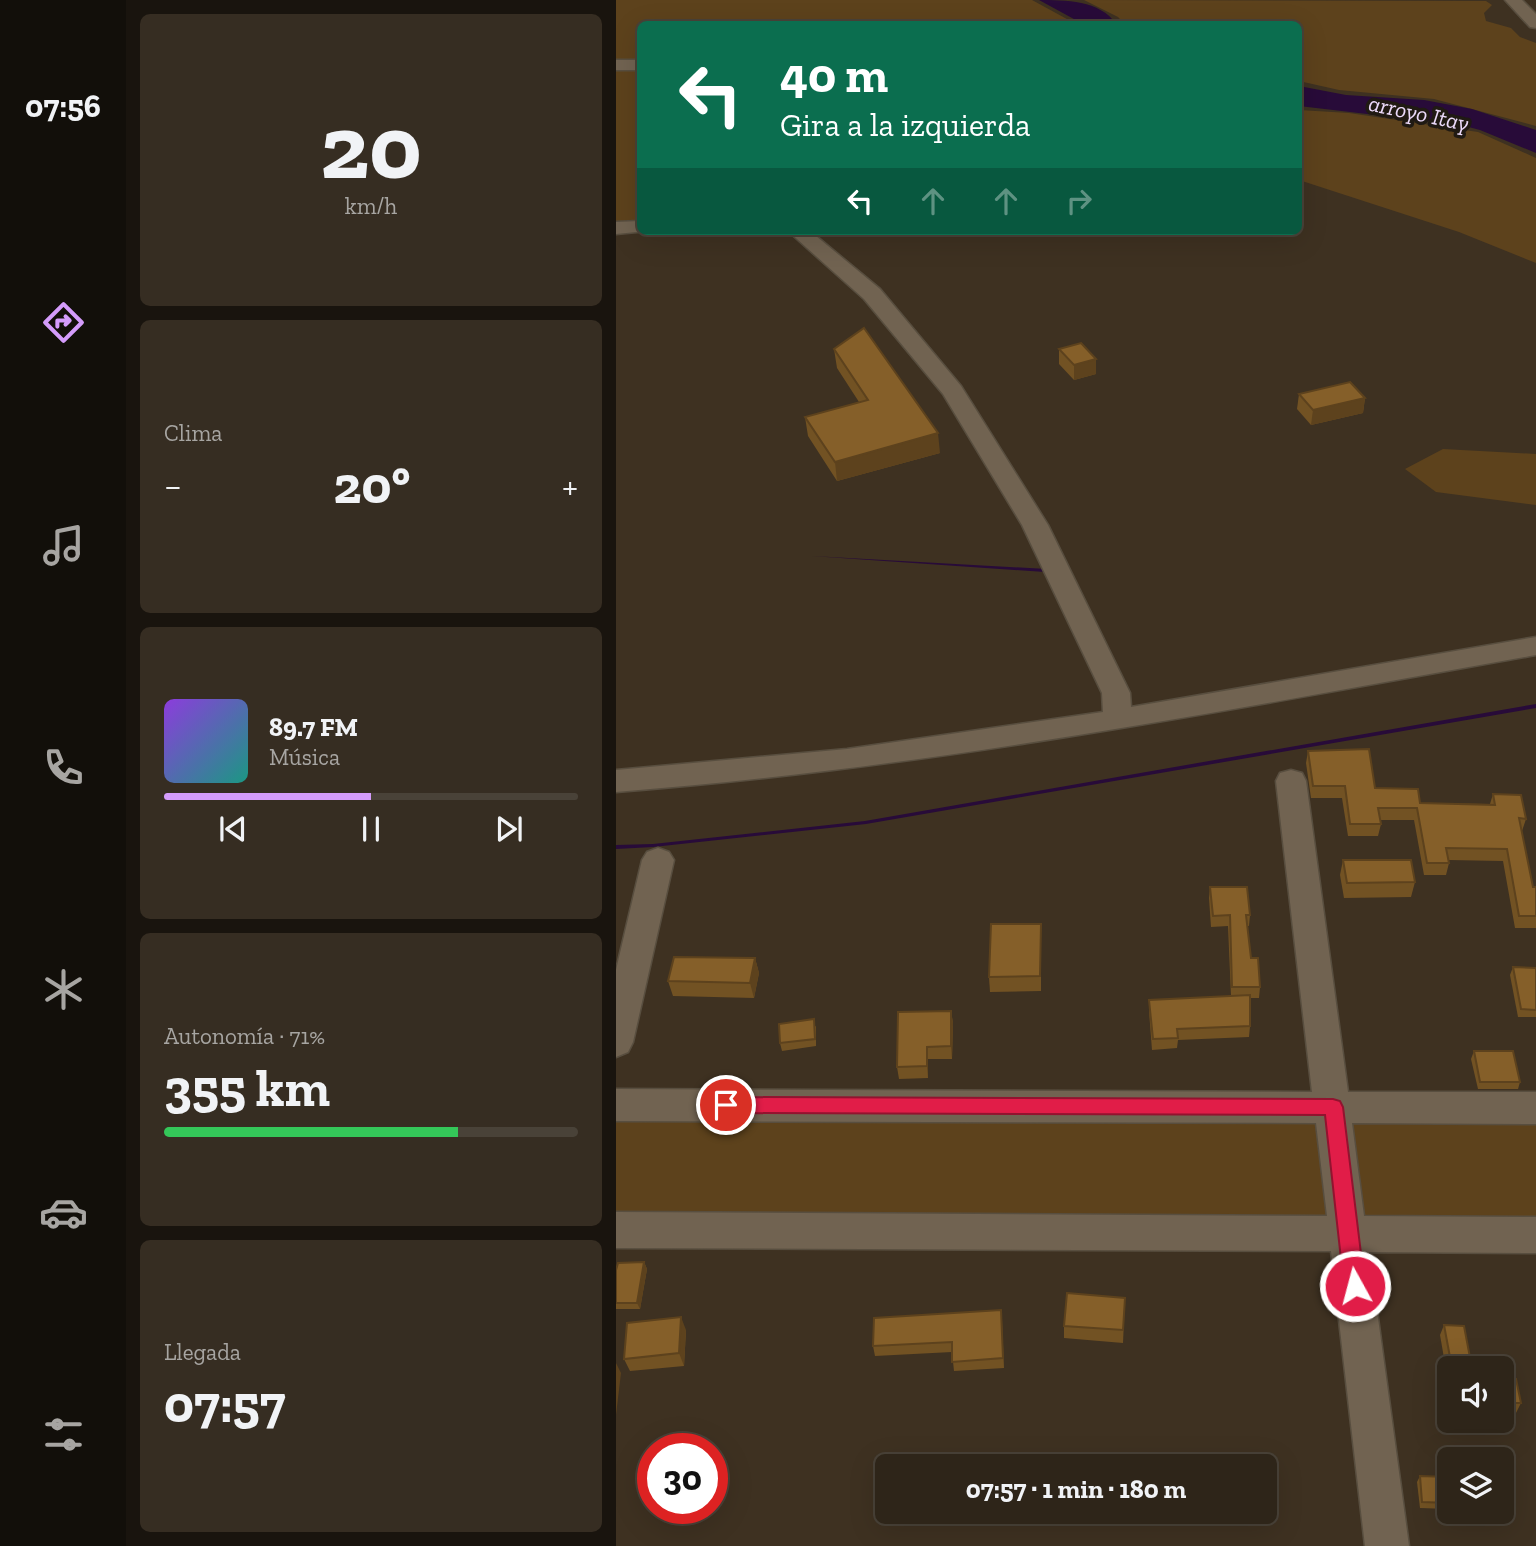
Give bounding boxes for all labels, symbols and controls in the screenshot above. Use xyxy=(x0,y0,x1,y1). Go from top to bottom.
text: 40 m xyxy=(780,46,888,105)
icon: left xyxy=(665,49,756,140)
text: 07:56 xyxy=(25,87,101,125)
water label: arroyo Itay xyxy=(1366,89,1472,137)
text: 20 xyxy=(320,92,422,201)
text: Gira a la izquierda xyxy=(780,106,1031,144)
icon: left xyxy=(841,182,879,220)
icon: ahead xyxy=(914,182,952,220)
icon: ahead xyxy=(987,182,1025,220)
icon: right xyxy=(1060,182,1098,220)
text: km/h xyxy=(345,192,397,220)
icon: directions xyxy=(39,298,88,347)
text: Clima xyxy=(164,419,222,447)
text: 20° xyxy=(334,454,410,516)
text: − xyxy=(164,463,182,509)
text: + xyxy=(562,463,578,509)
icon: music xyxy=(39,521,88,570)
text: 89.7 FM xyxy=(269,711,358,743)
icon: phone xyxy=(39,743,88,792)
text: Música xyxy=(269,743,340,771)
icon: previous xyxy=(214,810,252,848)
icon: pause xyxy=(352,810,390,848)
icon: next xyxy=(490,810,528,848)
icon: climate xyxy=(39,965,88,1014)
text: Autonomía · 71% xyxy=(164,1022,325,1050)
text: 355 km xyxy=(164,1057,330,1119)
pin xyxy=(696,1075,756,1135)
icon: arrive xyxy=(707,1086,745,1124)
icon: car xyxy=(39,1188,88,1237)
position arrow xyxy=(1318,1249,1392,1323)
text: Llegada xyxy=(164,1338,241,1366)
map controls xyxy=(1437,1356,1514,1524)
button: sound xyxy=(1437,1356,1514,1433)
text: 07:57 xyxy=(164,1373,285,1435)
icon: filters xyxy=(39,1410,88,1459)
speed limit sign: 30 xyxy=(637,1433,728,1524)
button: layers xyxy=(1437,1447,1514,1524)
text: 07:57 · 1 min · 180 m xyxy=(966,1473,1186,1505)

